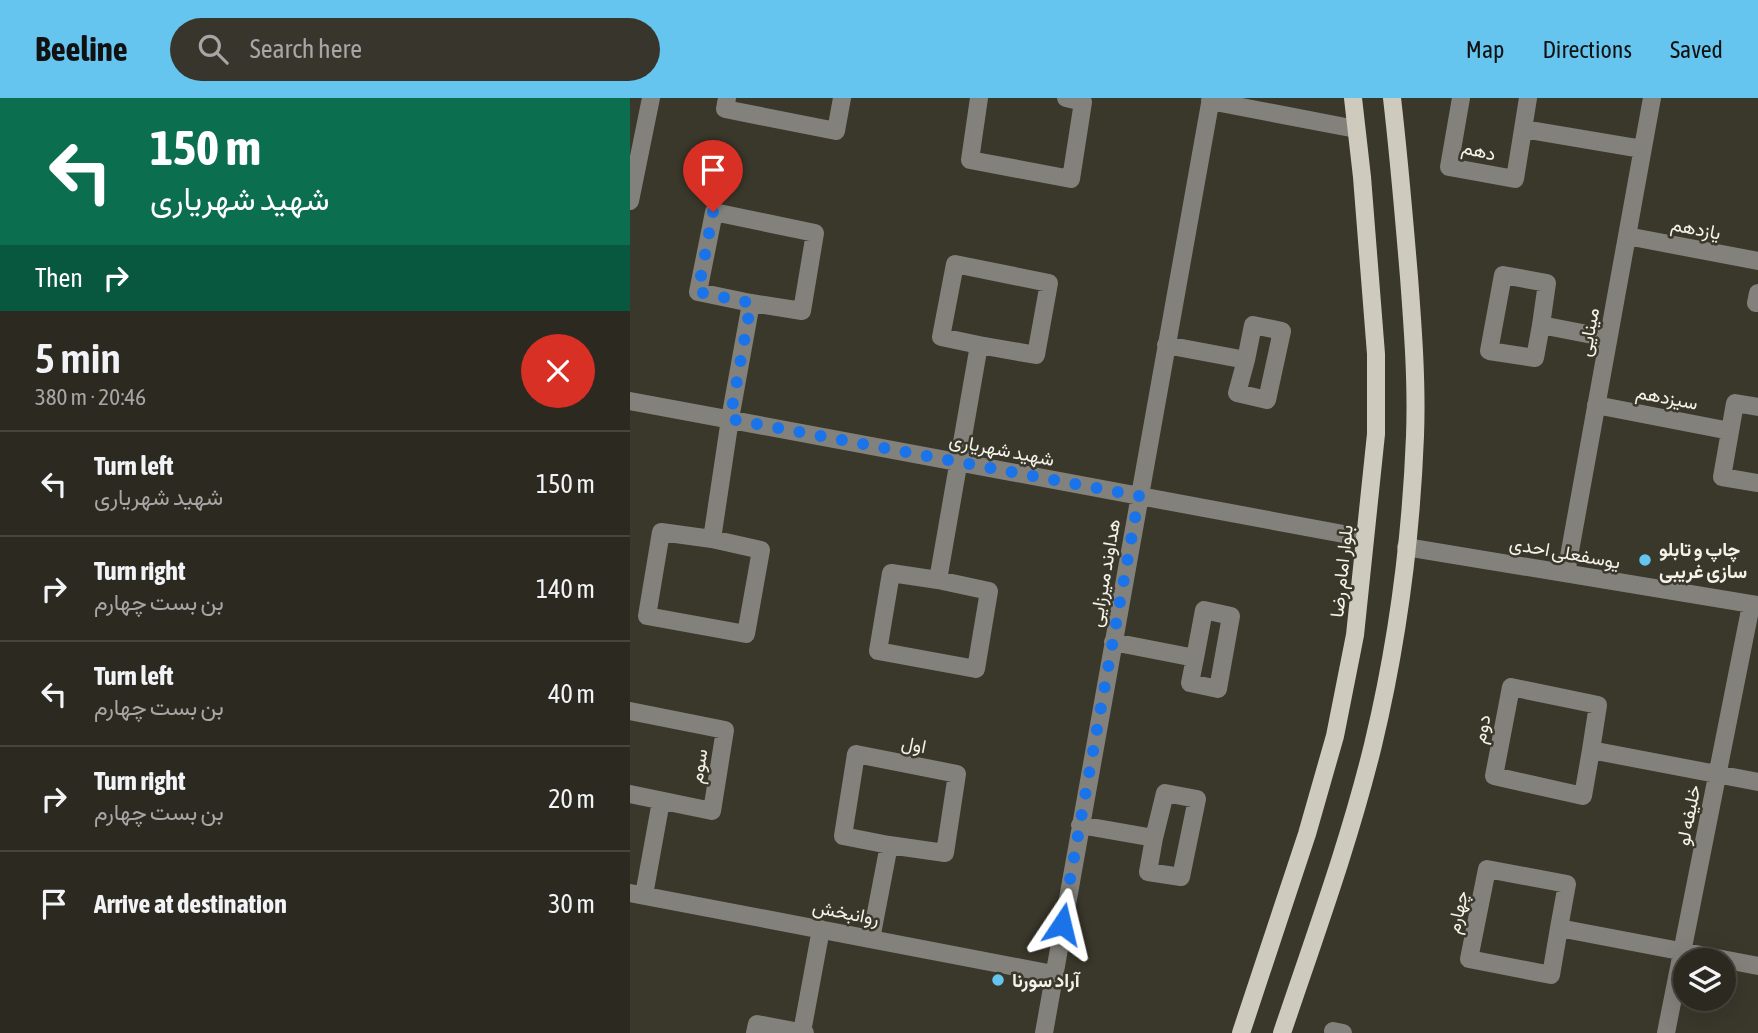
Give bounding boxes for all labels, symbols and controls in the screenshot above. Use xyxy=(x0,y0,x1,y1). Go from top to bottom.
search box xyxy=(170,18,660,81)
text: Beeline xyxy=(35,30,128,68)
icon: search xyxy=(194,30,232,68)
text: Search here xyxy=(250,34,362,64)
text: Map xyxy=(1466,36,1504,63)
text: Directions xyxy=(1542,36,1632,63)
text: Saved xyxy=(1670,36,1723,63)
text: 150 m xyxy=(150,119,261,175)
icon: left xyxy=(35,126,126,217)
street label: دهم xyxy=(1459,135,1498,167)
pin xyxy=(683,140,743,212)
icon: arrive xyxy=(694,151,732,189)
text: شهید شهریاری xyxy=(150,180,330,217)
street label: یازدهم xyxy=(1669,212,1723,246)
icon: right xyxy=(97,259,135,297)
text: Then xyxy=(35,263,83,293)
street label: مینایی xyxy=(1573,306,1604,358)
text: 5 min xyxy=(35,334,121,382)
button: close xyxy=(521,334,595,408)
street label: سیزدهم xyxy=(1634,380,1700,416)
text: 380 m · 20:46 xyxy=(35,384,146,410)
street label: شهید شهریاری xyxy=(947,428,1056,471)
text: Turn left xyxy=(94,451,174,481)
icon: left xyxy=(35,465,73,503)
text: 150 m xyxy=(536,469,595,499)
text: شهید شهریاری xyxy=(94,484,223,510)
street label: هداوند میرزایی xyxy=(1084,517,1125,629)
street label: بلوار امام رضا xyxy=(1325,524,1359,619)
street label: یوسفعلی احدی xyxy=(1508,531,1622,574)
place label: چاپ و تابلو سازی غریبی xyxy=(1659,538,1747,584)
marker: چاپ و تابلو سازی غریبی xyxy=(1637,552,1653,568)
text: Turn right xyxy=(94,556,185,586)
icon: right xyxy=(35,570,73,608)
text: 140 m xyxy=(536,574,595,604)
text: بن بست چهارم xyxy=(94,589,224,615)
text: Turn left xyxy=(94,661,174,691)
icon: left xyxy=(35,675,73,713)
text: 40 m xyxy=(548,679,595,709)
text: بن بست چهارم xyxy=(94,694,224,720)
street label: دوم xyxy=(1467,713,1497,746)
street label: اول xyxy=(899,731,928,758)
street label: سوم xyxy=(684,747,714,785)
text: Turn right xyxy=(94,766,185,796)
icon: right xyxy=(35,780,73,818)
street label: خلیفه لو xyxy=(1671,783,1706,847)
text: 20 m xyxy=(548,784,595,814)
text: بن بست چهارم xyxy=(94,799,224,825)
icon: arrive xyxy=(35,885,73,923)
position arrow xyxy=(1025,887,1099,961)
street label: چهارم xyxy=(1442,888,1475,936)
text: Arrive at destination xyxy=(94,889,287,919)
text: 30 m xyxy=(548,889,595,919)
street label: روانبخش xyxy=(811,895,881,930)
map controls xyxy=(1673,948,1736,1011)
button: layers xyxy=(1673,948,1736,1011)
place label: آراد سورنا xyxy=(1012,969,1081,993)
marker: آراد سورنا xyxy=(990,972,1006,988)

